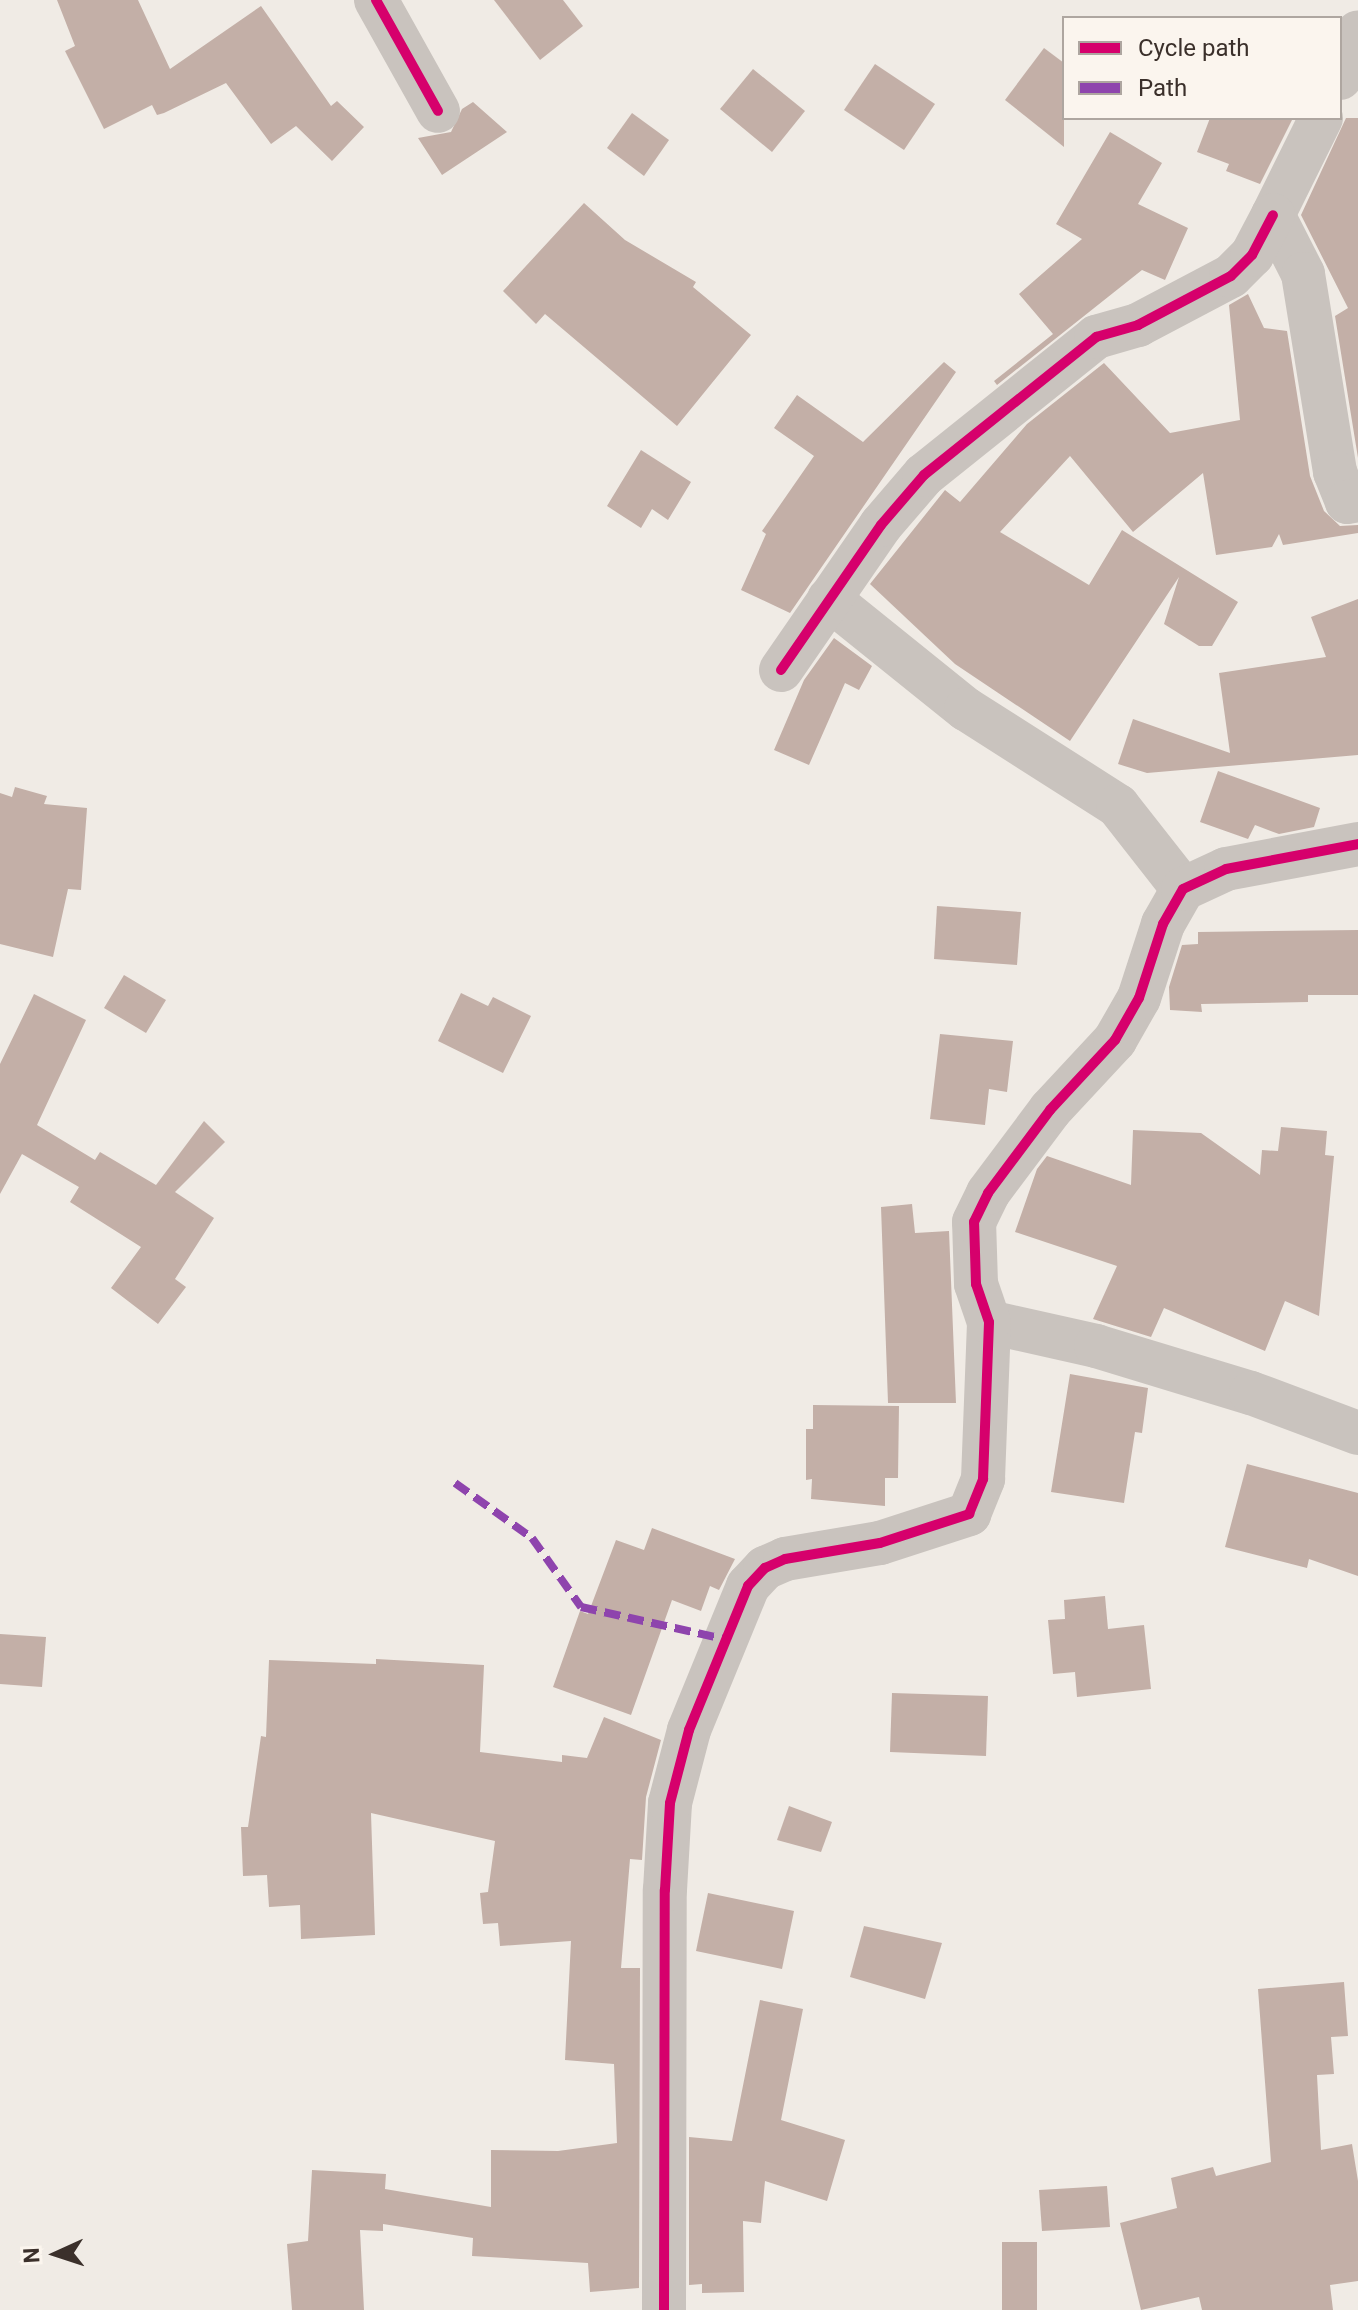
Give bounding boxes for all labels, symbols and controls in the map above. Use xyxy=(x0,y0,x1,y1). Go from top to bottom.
legend xyxy=(1062,16,1342,120)
text: Cycle path xyxy=(1138,34,1250,62)
text: Path xyxy=(1138,74,1187,102)
north arrow xyxy=(16,2214,96,2294)
text: N xyxy=(19,2247,44,2264)

